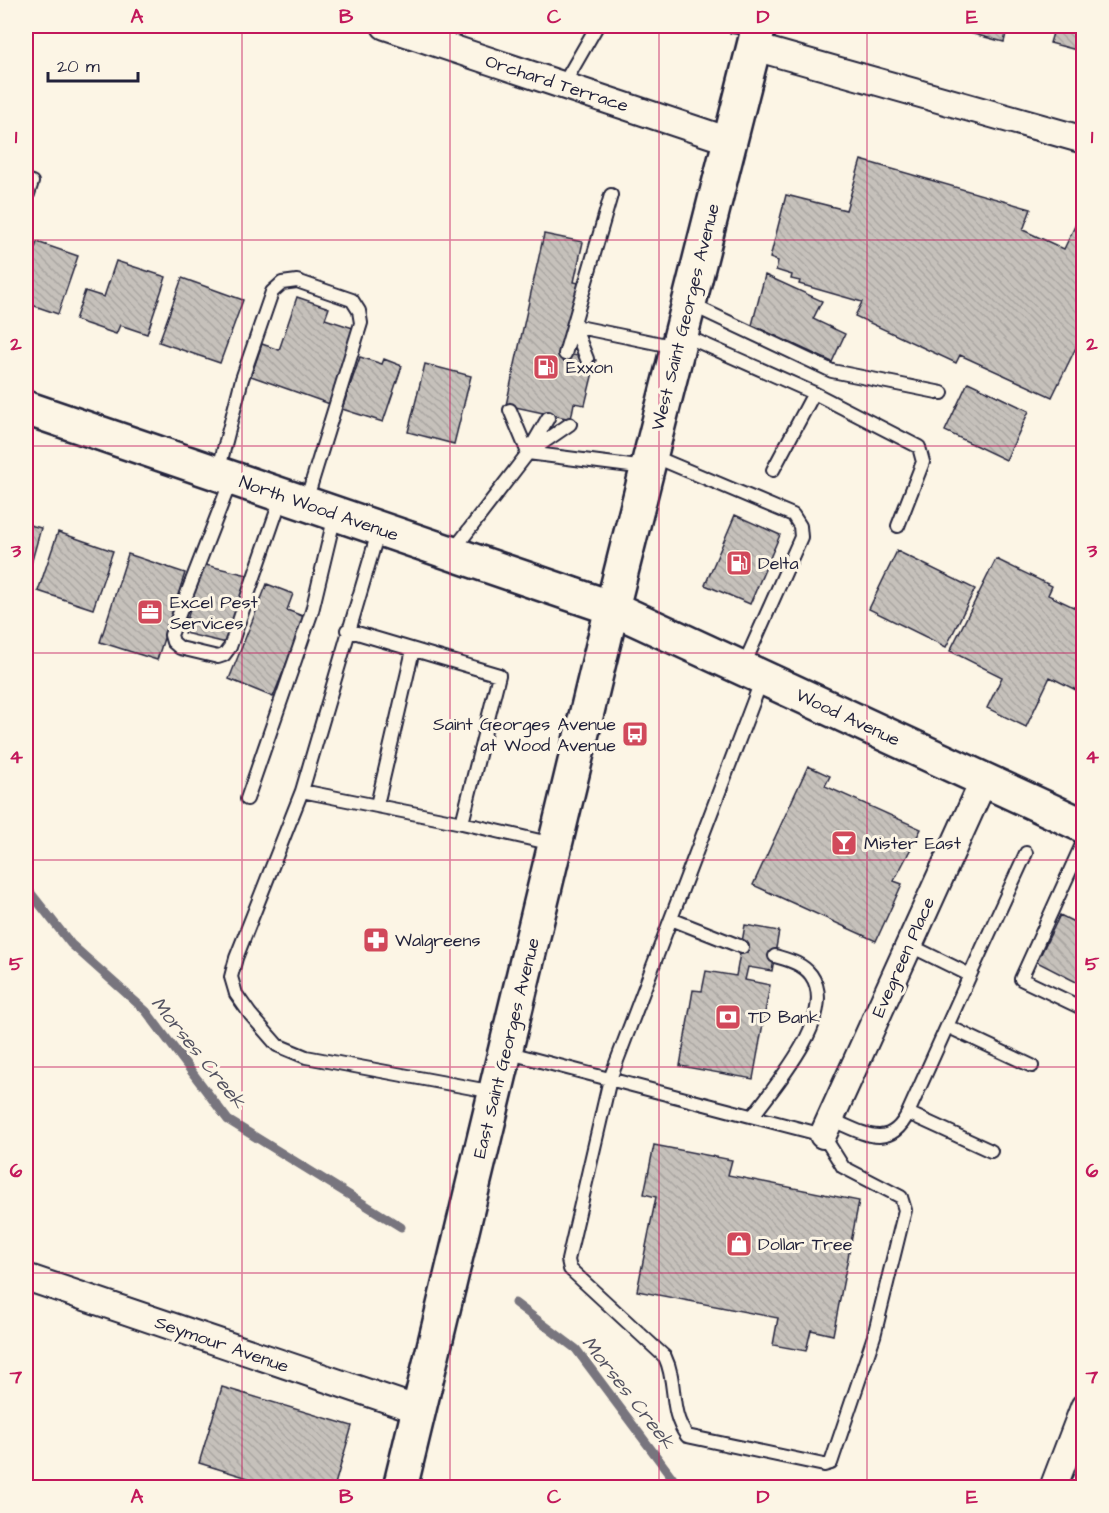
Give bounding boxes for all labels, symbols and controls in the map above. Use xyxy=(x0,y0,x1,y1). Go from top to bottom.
text: A xyxy=(131,3,144,31)
text: B xyxy=(339,3,354,31)
text: C xyxy=(547,3,562,31)
text: D xyxy=(757,3,770,31)
text: E xyxy=(966,3,978,31)
scale bar xyxy=(48,45,138,83)
street label: Orchard Terrace xyxy=(482,49,632,118)
text: 20 m xyxy=(57,54,100,79)
text: 1 xyxy=(15,123,18,151)
text: 1 xyxy=(1091,123,1094,151)
street label: West Saint Georges Avenue xyxy=(645,201,727,433)
text: 2 xyxy=(9,330,22,358)
text: 2 xyxy=(1085,330,1098,358)
fuel station icon: Exxon xyxy=(531,352,561,382)
place label: Exxon xyxy=(566,355,613,380)
street label: North Wood Avenue xyxy=(236,469,402,548)
text: 3 xyxy=(10,537,22,565)
text: 3 xyxy=(1086,537,1098,565)
fuel station icon: Delta xyxy=(724,548,754,578)
place label: Delta xyxy=(758,551,799,576)
place label: Excel Pest Services xyxy=(170,590,259,636)
office icon: Excel Pest Services xyxy=(135,597,165,627)
street label: Wood Avenue xyxy=(792,682,904,753)
place label: Saint Georges Avenue at Wood Avenue xyxy=(433,712,616,758)
bus stop icon: Saint Georges Avenue at Wood Avenue xyxy=(620,719,650,749)
text: 4 xyxy=(9,743,23,771)
text: 4 xyxy=(1085,743,1099,771)
bar icon: Mister East xyxy=(829,828,859,858)
place label: Mister East xyxy=(864,831,962,856)
street label: Evegreen Place xyxy=(866,893,942,1022)
pharmacy icon: Walgreens xyxy=(361,925,391,955)
place label: Walgreens xyxy=(395,928,481,954)
street label: East Saint Georges Avenue xyxy=(467,935,547,1161)
text: 5 xyxy=(9,950,24,978)
text: 5 xyxy=(1085,950,1100,978)
water label: Morses Creek xyxy=(144,991,253,1115)
bank icon: TD Bank xyxy=(713,1002,743,1032)
place label: TD Bank xyxy=(748,1005,820,1030)
text: 6 xyxy=(10,1157,23,1185)
text: 6 xyxy=(1086,1157,1099,1185)
shop icon: Dollar Tree xyxy=(724,1229,754,1259)
place label: Dollar Tree xyxy=(758,1232,853,1257)
street label: Seymour Avenue xyxy=(151,1310,292,1380)
water label: Morses Creek xyxy=(575,1330,682,1456)
text: 7 xyxy=(9,1363,23,1391)
text: 7 xyxy=(1085,1363,1099,1391)
text: A xyxy=(131,1483,144,1511)
text: B xyxy=(339,1483,354,1511)
text: C xyxy=(547,1483,562,1511)
text: D xyxy=(757,1483,770,1511)
text: E xyxy=(966,1483,978,1511)

